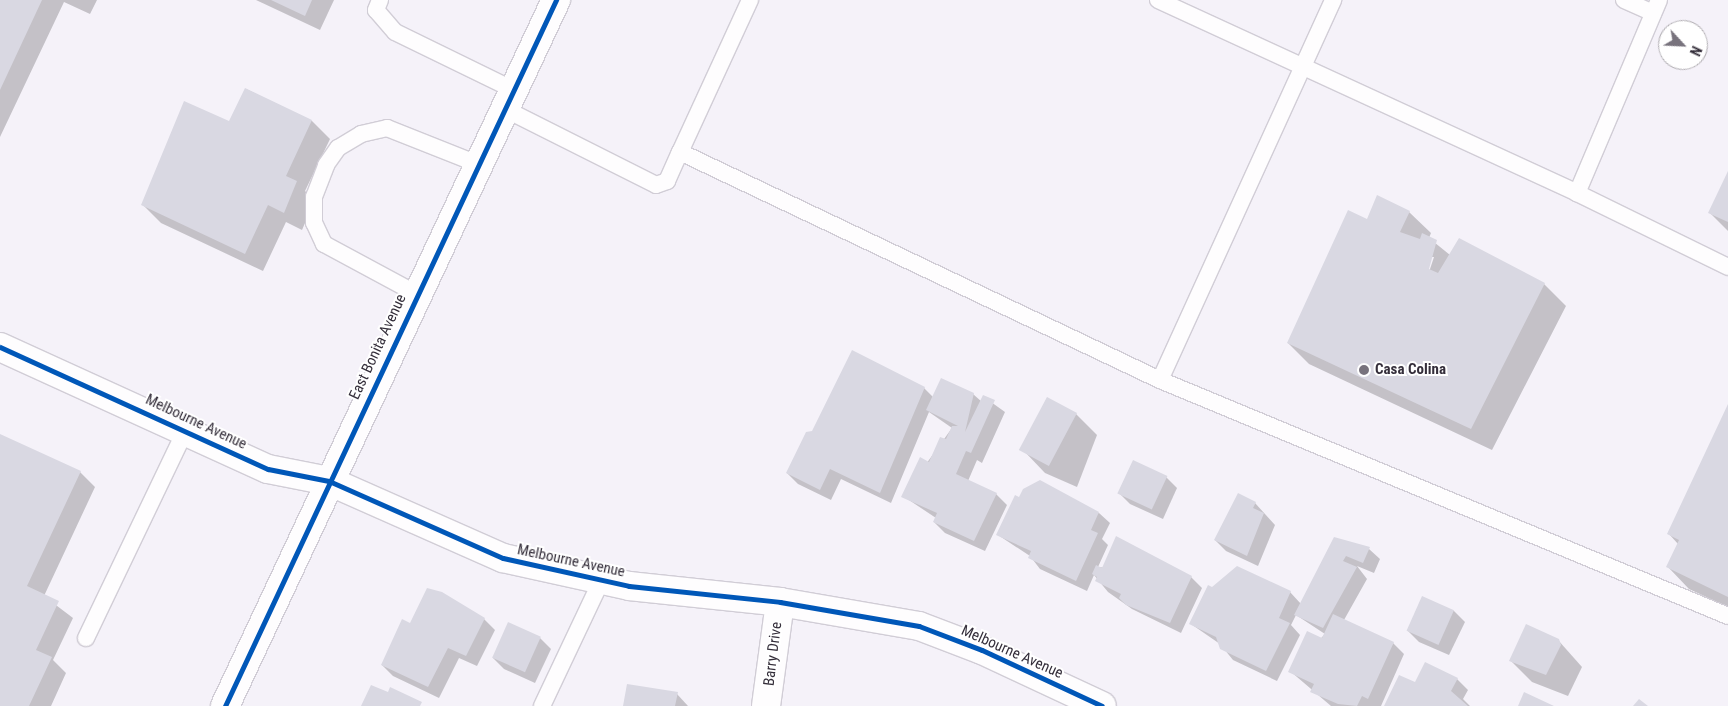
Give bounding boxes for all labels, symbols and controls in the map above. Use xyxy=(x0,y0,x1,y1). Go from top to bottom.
north arrow xyxy=(1658,20,1708,70)
text: N xyxy=(1687,44,1705,58)
street label: East Bonita Avenue xyxy=(346,292,410,402)
place label: Casa Colina xyxy=(1375,361,1446,379)
marker: Casa Colina xyxy=(1357,363,1371,377)
street label: Melbourne Avenue xyxy=(143,391,249,453)
street label: Melbourne Avenue xyxy=(516,541,626,581)
street label: Barry Drive xyxy=(760,621,786,687)
street label: Melbourne Avenue xyxy=(958,622,1066,682)

